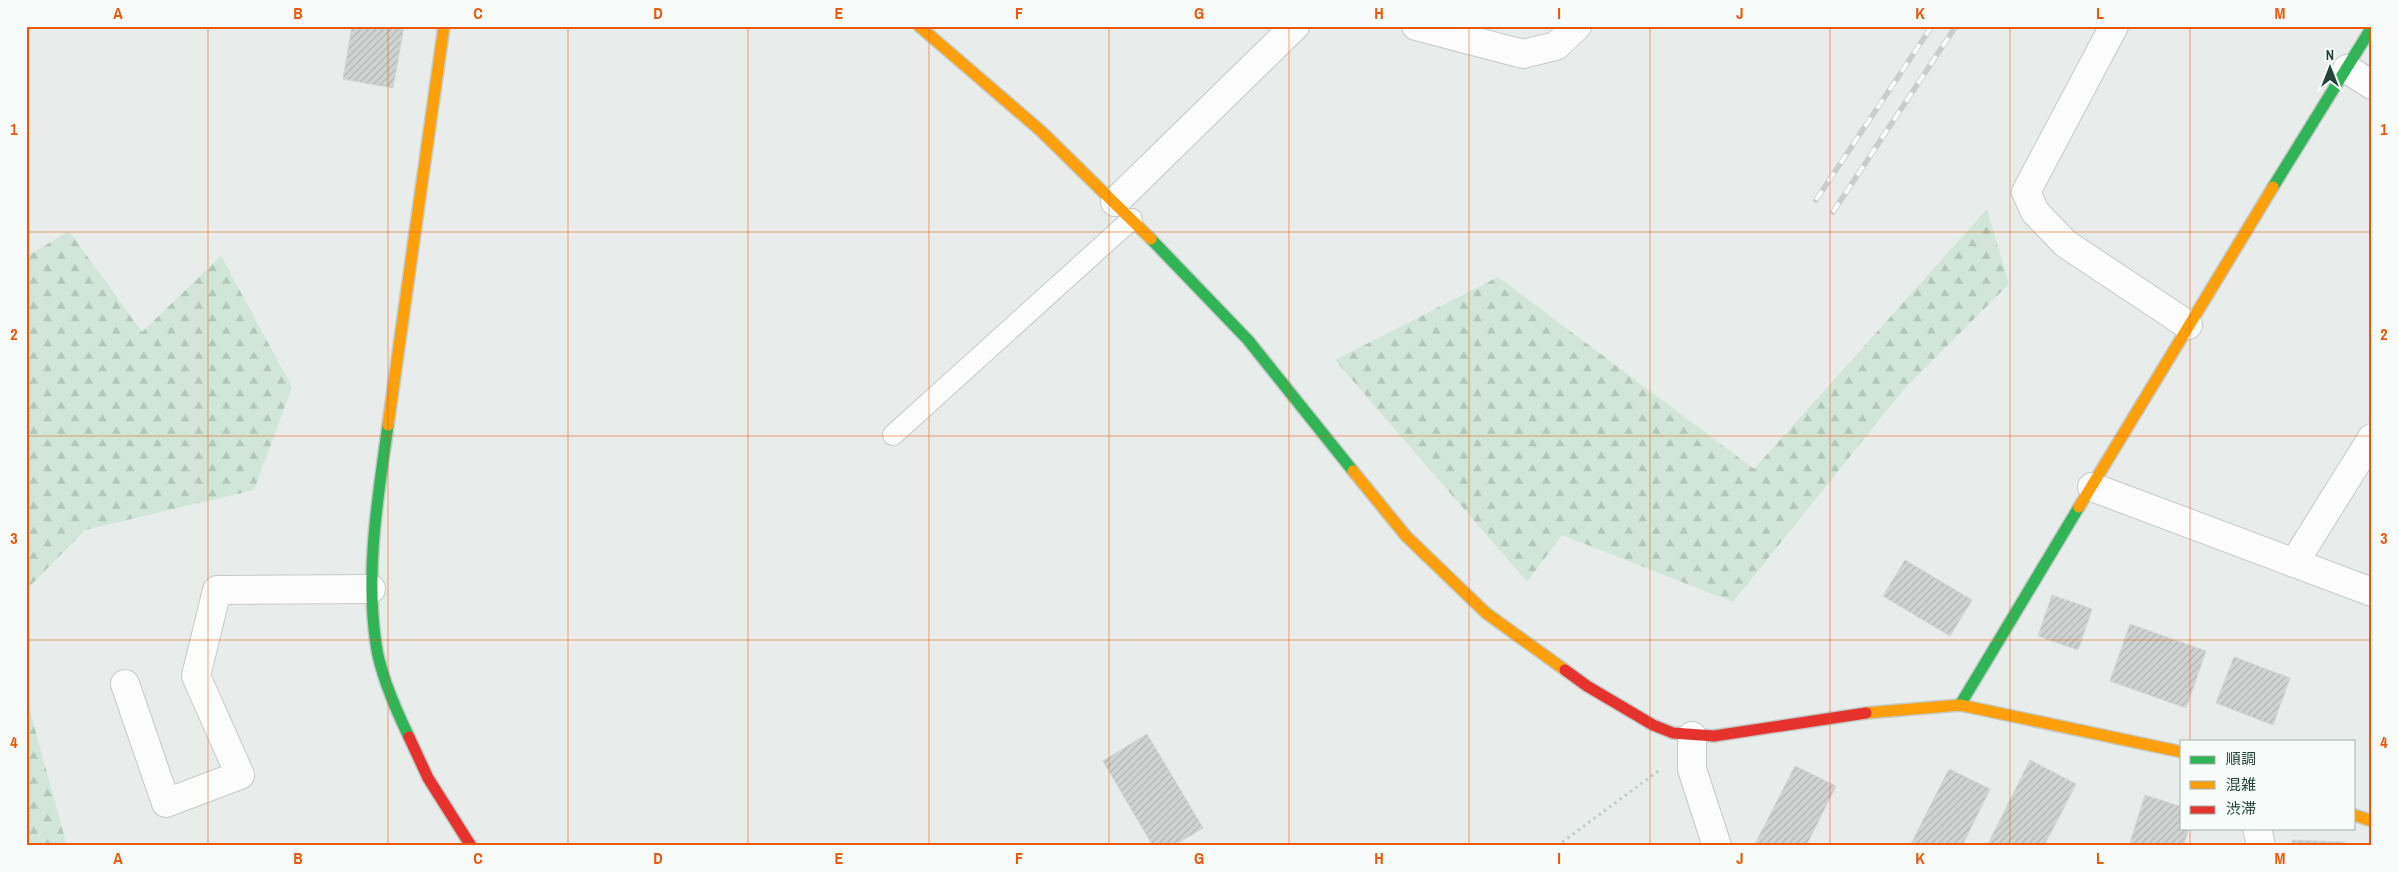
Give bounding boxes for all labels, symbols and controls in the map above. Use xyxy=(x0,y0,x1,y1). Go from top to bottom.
text: A xyxy=(113,2,123,24)
text: B xyxy=(293,2,303,24)
text: C xyxy=(473,2,483,24)
text: D xyxy=(653,2,663,24)
text: E xyxy=(835,2,844,24)
text: F xyxy=(1015,2,1023,24)
text: G xyxy=(1194,2,1204,24)
text: H xyxy=(1374,2,1384,24)
text: I xyxy=(1557,2,1561,24)
text: J xyxy=(1736,2,1744,24)
text: K xyxy=(1915,2,1925,24)
text: L xyxy=(2096,2,2104,24)
text: M xyxy=(2275,2,2286,24)
north arrow xyxy=(2306,42,2356,92)
text: N xyxy=(2326,46,2334,64)
text: 1 xyxy=(10,118,18,140)
text: 1 xyxy=(2380,118,2388,140)
text: 2 xyxy=(10,323,18,345)
text: 2 xyxy=(2380,323,2388,345)
text: 3 xyxy=(10,527,18,549)
text: 3 xyxy=(2380,527,2388,549)
text: 4 xyxy=(10,731,18,753)
text: 4 xyxy=(2380,731,2388,753)
legend xyxy=(2180,740,2356,830)
text: 順調 xyxy=(2226,748,2256,769)
text: 混雑 xyxy=(2226,774,2256,795)
text: 渋滞 xyxy=(2226,798,2256,819)
text: A xyxy=(113,847,123,869)
text: B xyxy=(293,847,303,869)
text: C xyxy=(473,847,483,869)
text: D xyxy=(653,847,663,869)
text: E xyxy=(835,847,844,869)
text: F xyxy=(1015,847,1023,869)
text: G xyxy=(1194,847,1204,869)
text: H xyxy=(1374,847,1384,869)
text: I xyxy=(1557,847,1561,869)
text: J xyxy=(1736,847,1744,869)
text: K xyxy=(1915,847,1925,869)
text: L xyxy=(2096,847,2104,869)
text: M xyxy=(2275,847,2286,869)

